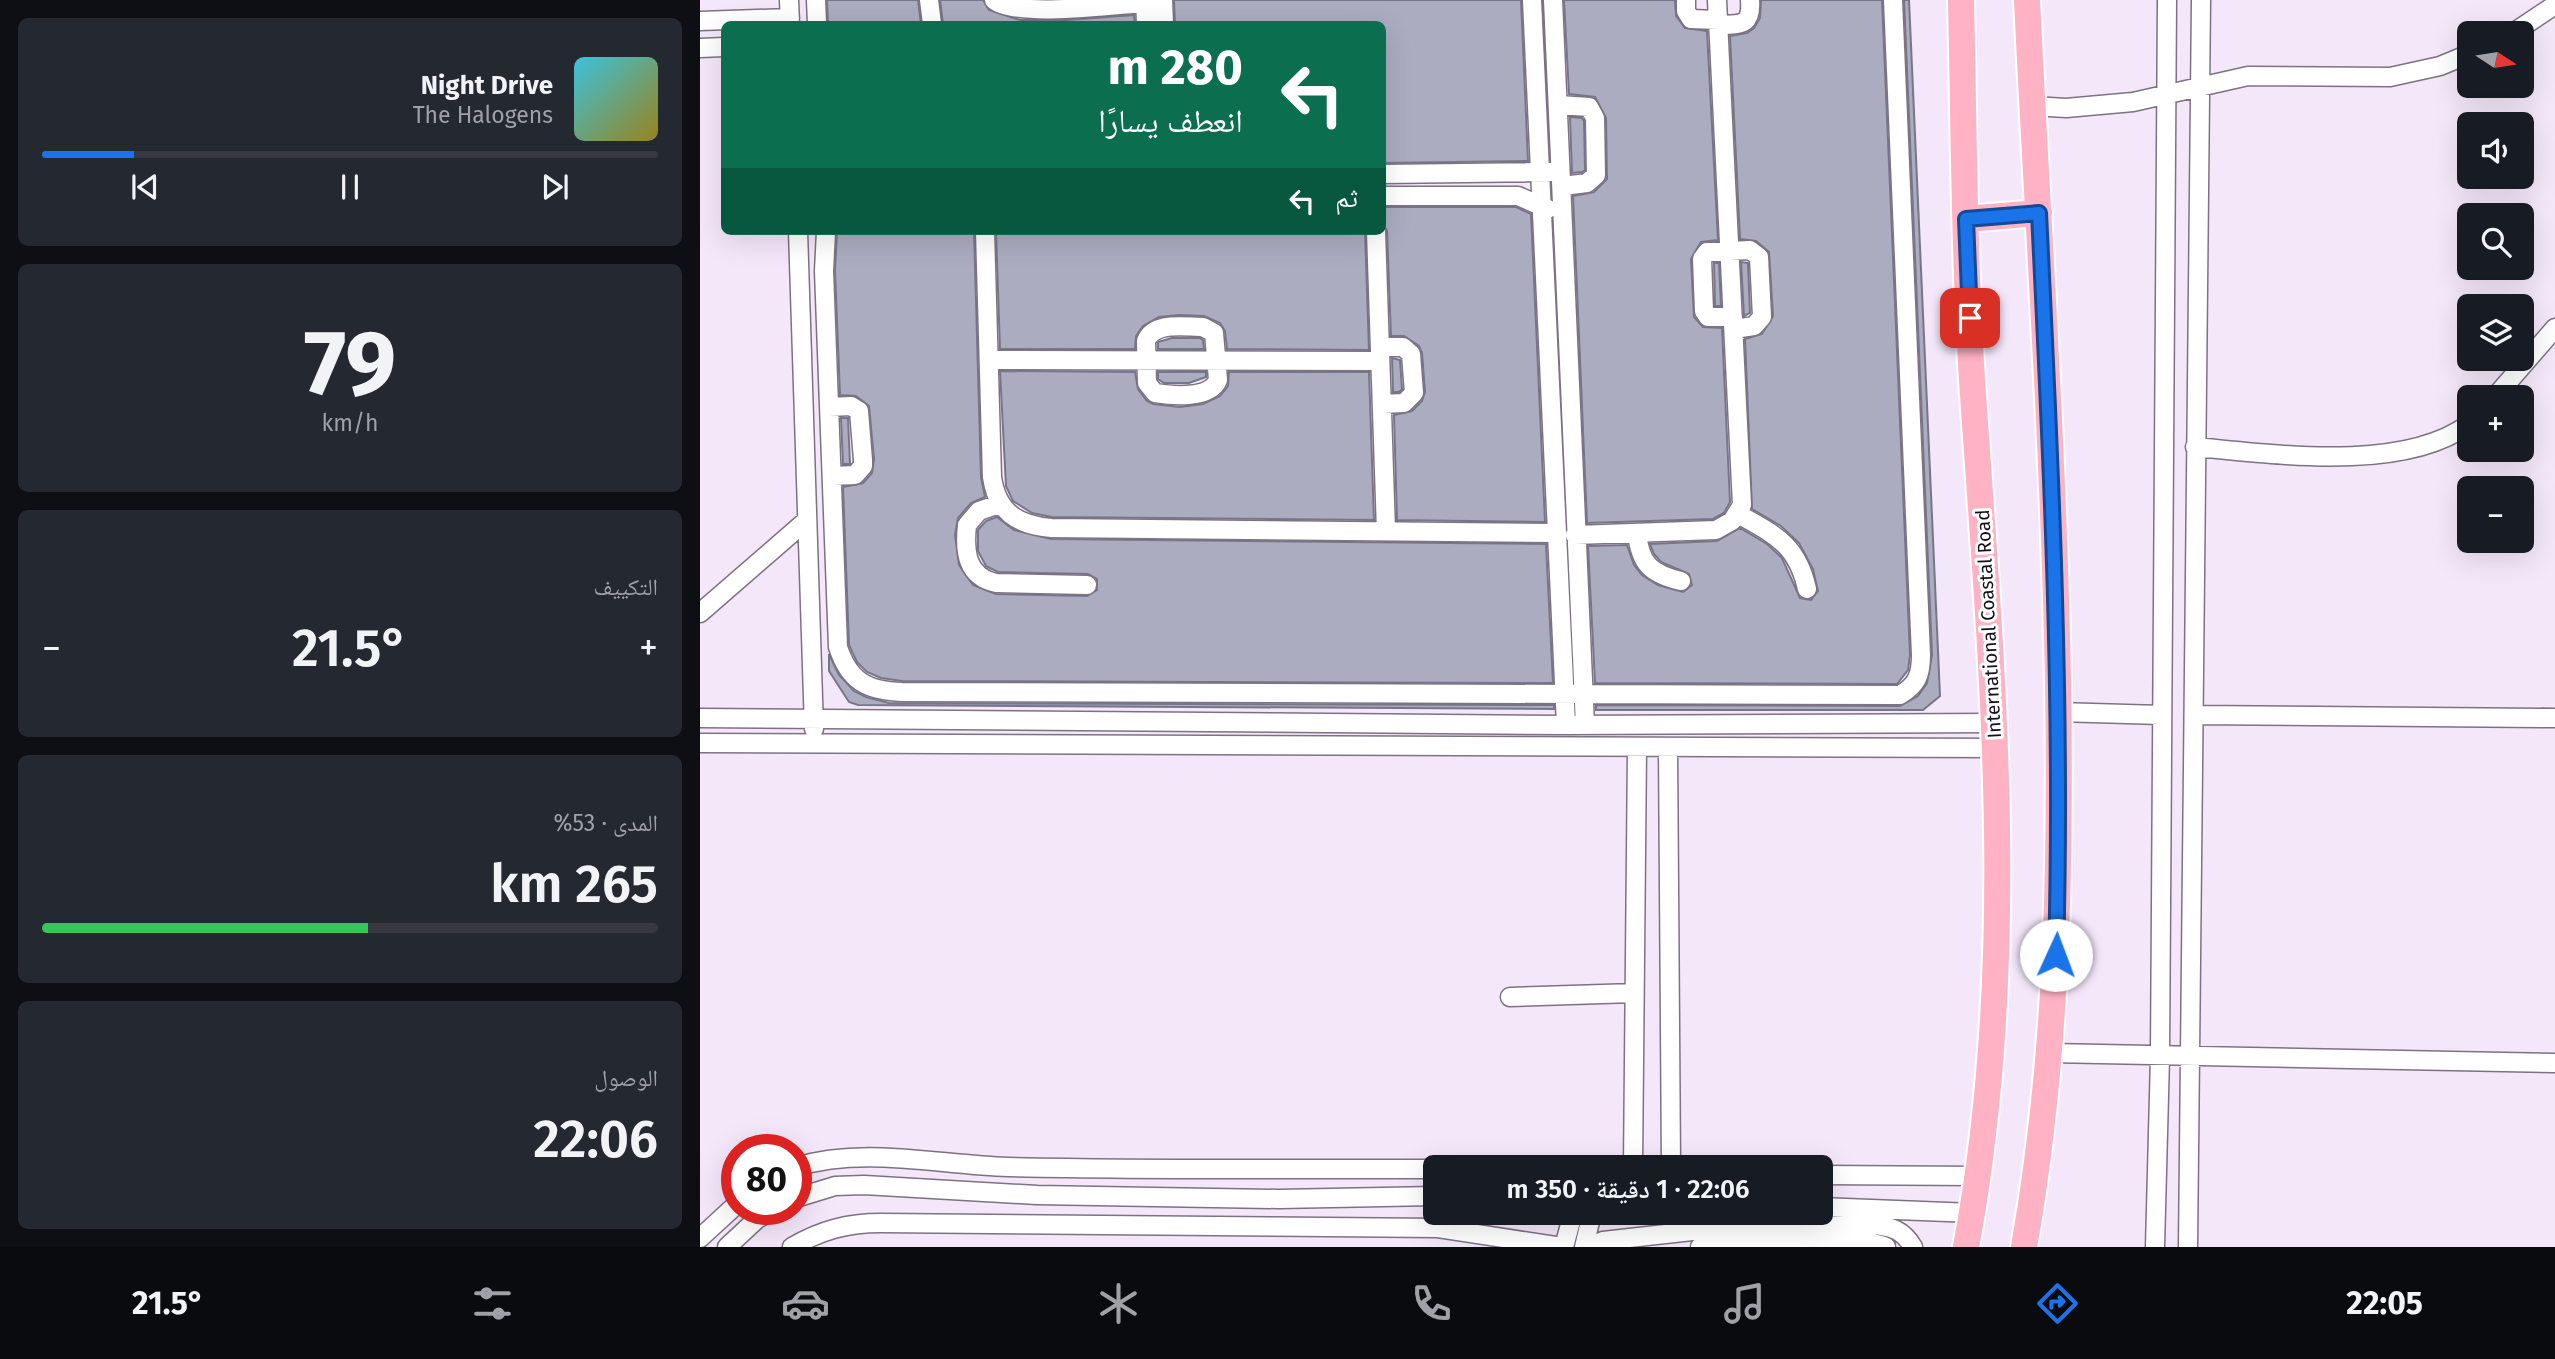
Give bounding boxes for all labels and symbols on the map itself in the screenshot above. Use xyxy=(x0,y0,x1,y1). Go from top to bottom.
north arrow xyxy=(2457,21,2534,98)
pin xyxy=(1940,288,2000,348)
street label: International Coastal Road xyxy=(1971,509,2006,739)
position arrow xyxy=(2019,918,2093,992)
speed limit sign: 80 xyxy=(721,1134,812,1225)

